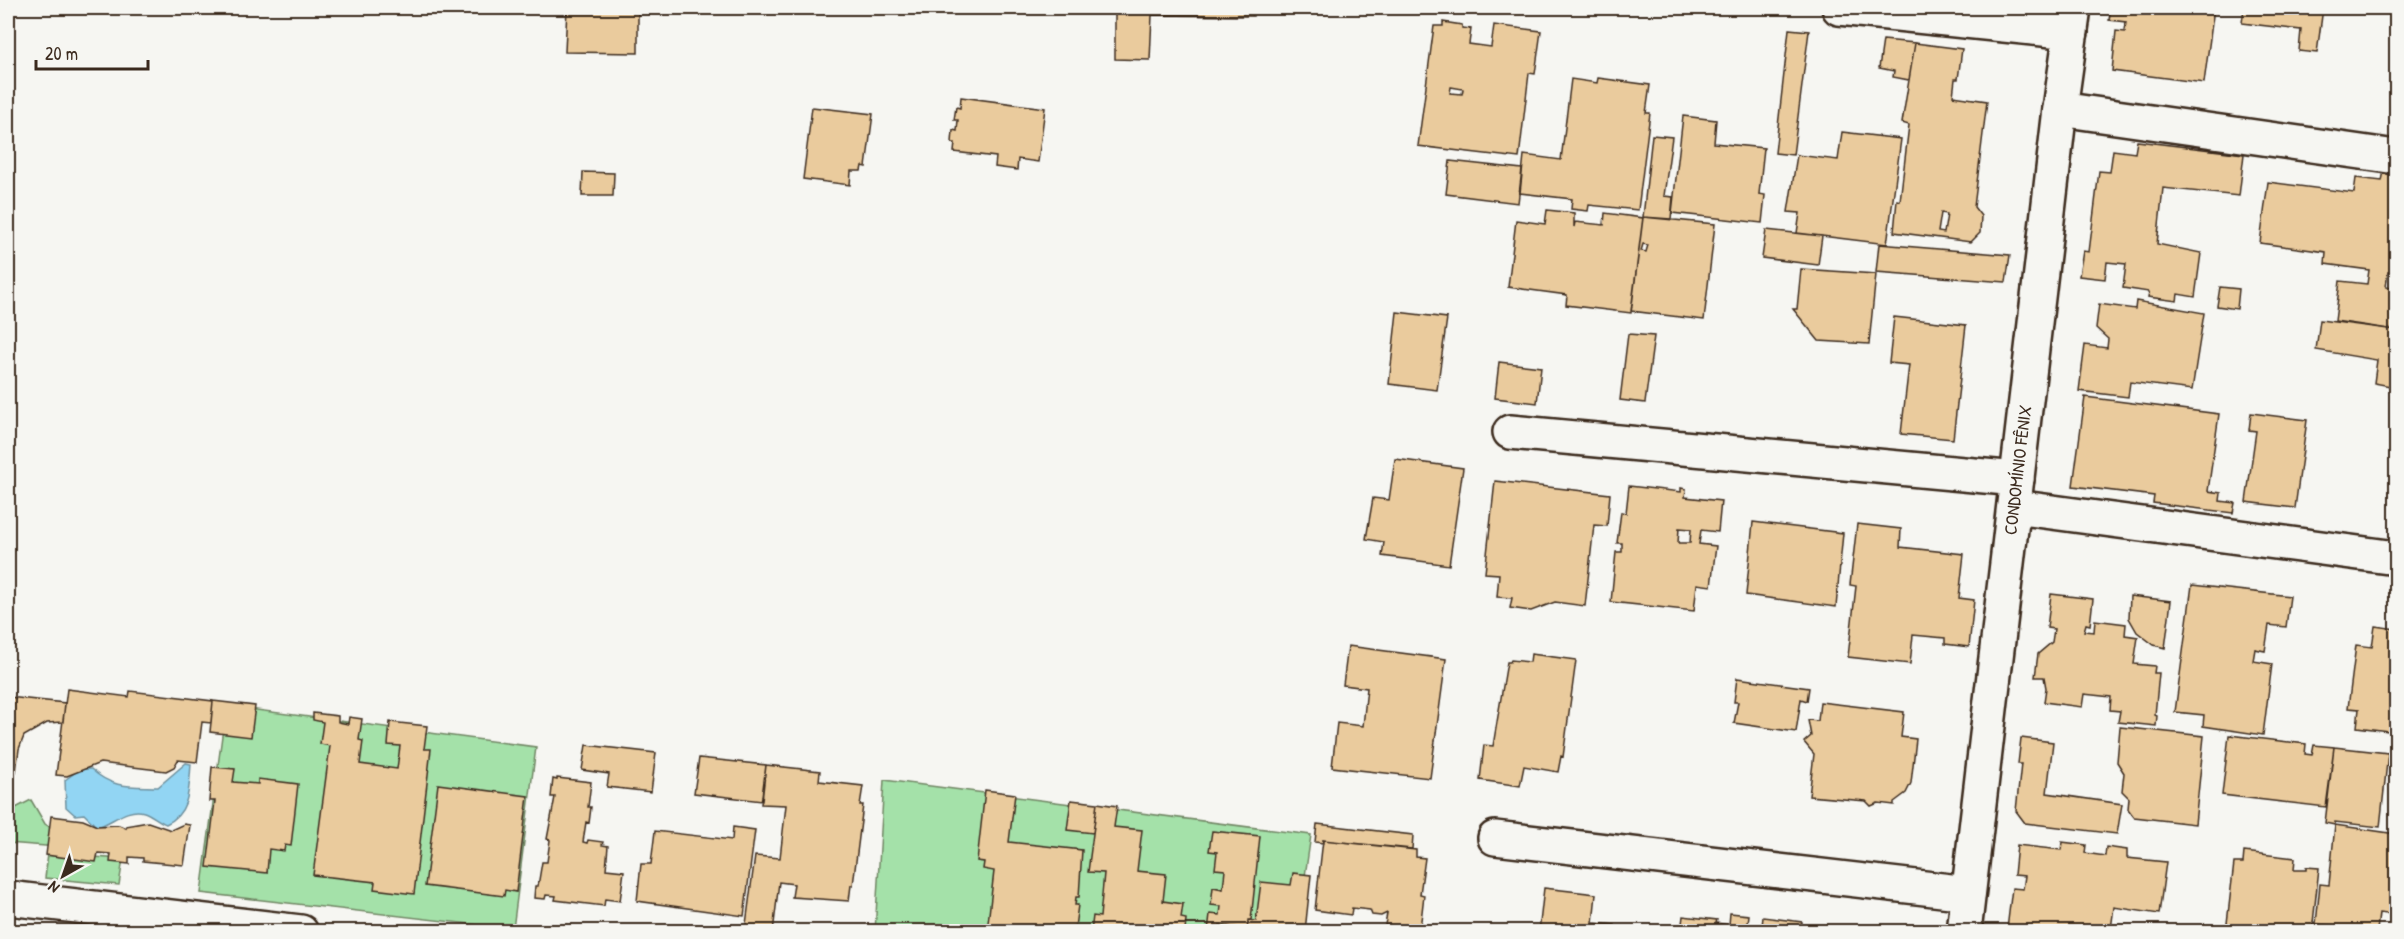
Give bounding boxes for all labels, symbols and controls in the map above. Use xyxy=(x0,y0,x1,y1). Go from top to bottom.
scale bar xyxy=(36,33,148,71)
text: 20 m xyxy=(45,41,78,66)
street label: CONDOMÍNIO FÊNIX xyxy=(1997,404,2037,536)
north arrow xyxy=(33,846,93,906)
text: N xyxy=(43,876,64,899)

